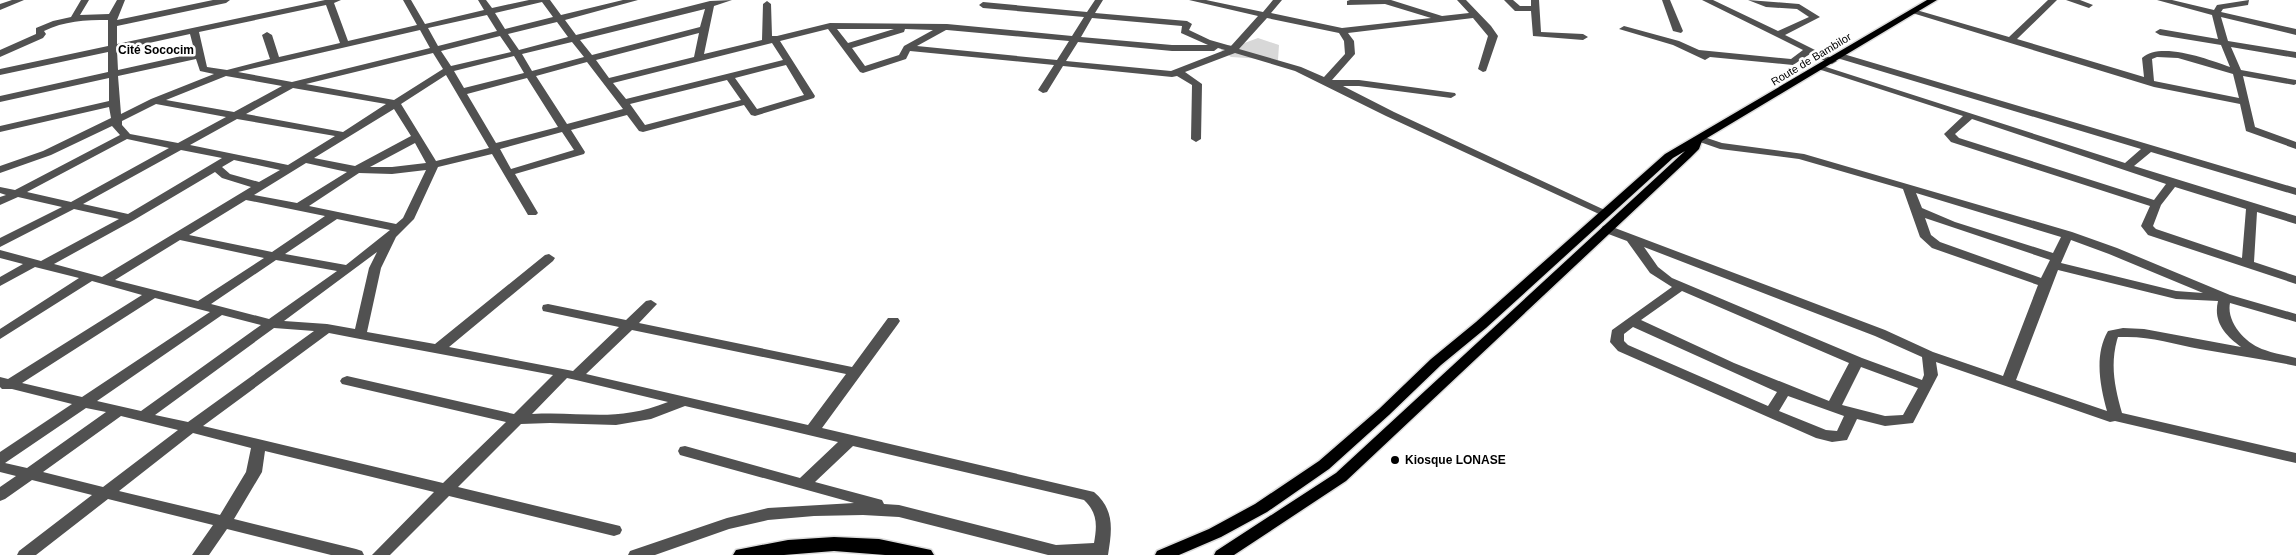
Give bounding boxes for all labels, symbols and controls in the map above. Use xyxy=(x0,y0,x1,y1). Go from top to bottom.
street label: Route de Bambilor xyxy=(1769,30,1853,88)
district label: Cité Sococim xyxy=(118,43,194,57)
place label: Kiosque LONASE xyxy=(1405,453,1506,467)
marker: Kiosque LONASE xyxy=(1389,454,1401,466)

